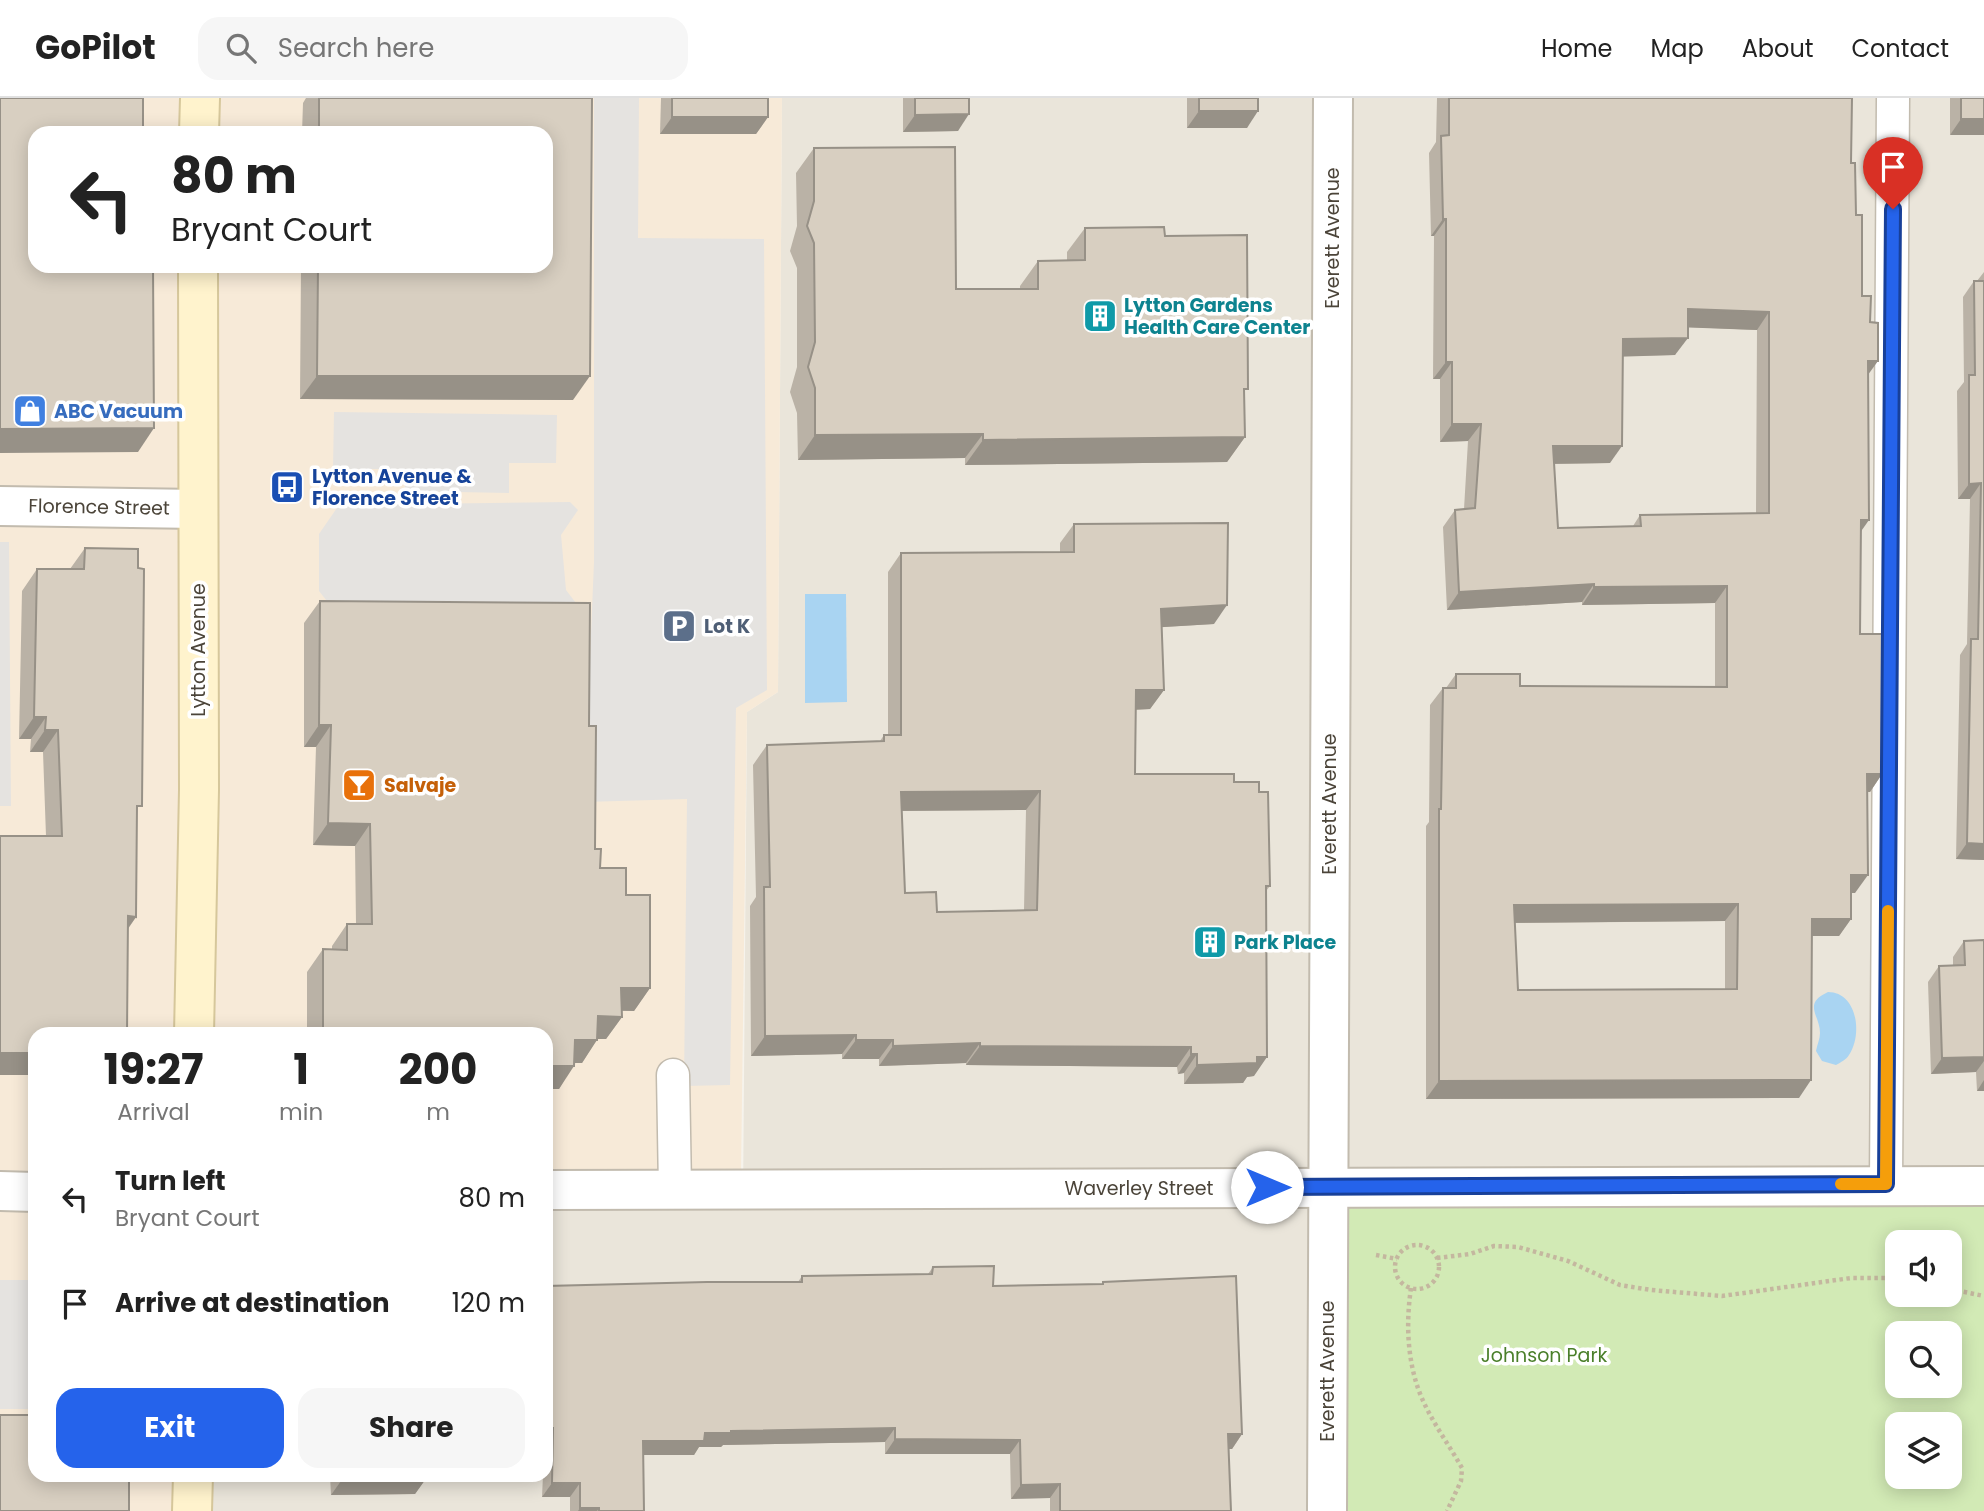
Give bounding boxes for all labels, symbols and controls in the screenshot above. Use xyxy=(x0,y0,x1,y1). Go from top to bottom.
search box xyxy=(198,17,688,80)
text: GoPilot xyxy=(35,24,156,71)
icon: search xyxy=(222,29,260,67)
text: Search here xyxy=(278,30,434,66)
text: Home xyxy=(1541,32,1613,65)
text: Map xyxy=(1651,32,1704,65)
text: About xyxy=(1742,32,1813,65)
text: Contact xyxy=(1851,32,1949,65)
pin xyxy=(1863,137,1923,209)
text: 80 m xyxy=(171,142,297,210)
icon: arrive xyxy=(1874,148,1912,186)
icon: left xyxy=(56,154,147,245)
street label: Everett Avenue xyxy=(1319,167,1346,309)
text: Bryant Court xyxy=(171,207,372,252)
place label: Lytton Gardens Health Care Center xyxy=(1124,292,1310,341)
building icon: Lytton Gardens Health Care Center xyxy=(1081,297,1119,335)
shop icon: ABC Vacuum xyxy=(11,392,49,430)
place label: ABC Vacuum xyxy=(54,398,183,425)
place label: Lytton Avenue & Florence Street xyxy=(312,463,472,512)
bus stop icon: Lytton Avenue & Florence Street xyxy=(268,468,306,506)
street label: Florence Street xyxy=(28,492,170,522)
street label: Lytton Avenue xyxy=(185,583,212,717)
parking icon: Lot K xyxy=(660,607,698,645)
place label: Lot K xyxy=(704,613,750,640)
street label: Everett Avenue xyxy=(1316,733,1343,875)
bar icon: Salvaje xyxy=(340,766,378,804)
place label: Salvaje xyxy=(384,772,457,799)
building icon: Park Place xyxy=(1191,923,1229,961)
place label: Park Place xyxy=(1234,929,1337,956)
text: 19:27 xyxy=(104,1040,204,1099)
text: 1 xyxy=(293,1040,309,1099)
text: 200 xyxy=(399,1040,477,1099)
text: Arrival xyxy=(117,1096,190,1128)
text: min xyxy=(279,1096,323,1128)
text: m xyxy=(426,1096,450,1128)
position arrow xyxy=(1230,1150,1304,1224)
text: Turn left xyxy=(115,1163,226,1199)
street label: Waverley Street xyxy=(1065,1175,1213,1202)
icon: left xyxy=(56,1180,94,1218)
text: 80 m xyxy=(459,1180,525,1216)
text: Bryant Court xyxy=(115,1202,260,1234)
map controls xyxy=(1885,1230,1962,1489)
button: sound xyxy=(1885,1230,1962,1307)
icon: arrive xyxy=(56,1285,94,1323)
text: Arrive at destination xyxy=(115,1285,390,1321)
text: 120 m xyxy=(452,1285,525,1321)
street label: Everett Avenue xyxy=(1314,1300,1341,1442)
button: search xyxy=(1885,1321,1962,1398)
park label: Johnson Park xyxy=(1481,1342,1607,1369)
button: Exit xyxy=(56,1388,284,1468)
button: Share xyxy=(298,1388,525,1468)
button: layers xyxy=(1885,1412,1962,1489)

